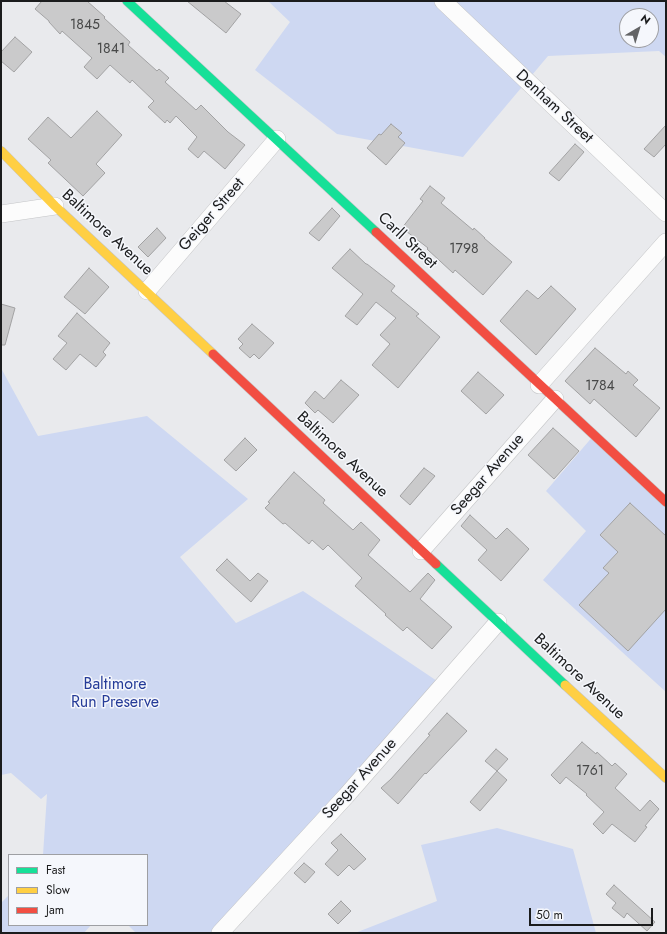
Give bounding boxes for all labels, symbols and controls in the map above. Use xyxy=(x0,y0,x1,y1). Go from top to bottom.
north arrow xyxy=(619,8,659,48)
text: N xyxy=(637,10,654,28)
house number: 1845 xyxy=(70,18,100,34)
house number: 1841 xyxy=(97,42,125,58)
street label: Denham Street xyxy=(511,66,597,148)
street label: Geiger Street xyxy=(175,175,249,255)
street label: Baltimore Avenue xyxy=(57,186,157,280)
street label: Carll Street xyxy=(373,209,441,273)
house number: 1798 xyxy=(449,242,479,258)
house number: 1784 xyxy=(585,379,615,395)
street label: Baltimore Avenue xyxy=(292,408,392,502)
street label: Seegar Avenue xyxy=(447,430,529,520)
street label: Baltimore Avenue xyxy=(529,630,629,724)
park label: Baltimore Run Preserve xyxy=(71,675,159,713)
street label: Seegar Avenue xyxy=(319,735,401,823)
house number: 1761 xyxy=(576,764,604,780)
legend xyxy=(8,854,148,926)
text: Fast xyxy=(46,861,65,879)
text: Slow xyxy=(46,881,70,899)
scale bar xyxy=(531,900,655,926)
text: Jam xyxy=(46,901,64,919)
text: 50 m xyxy=(536,906,563,924)

